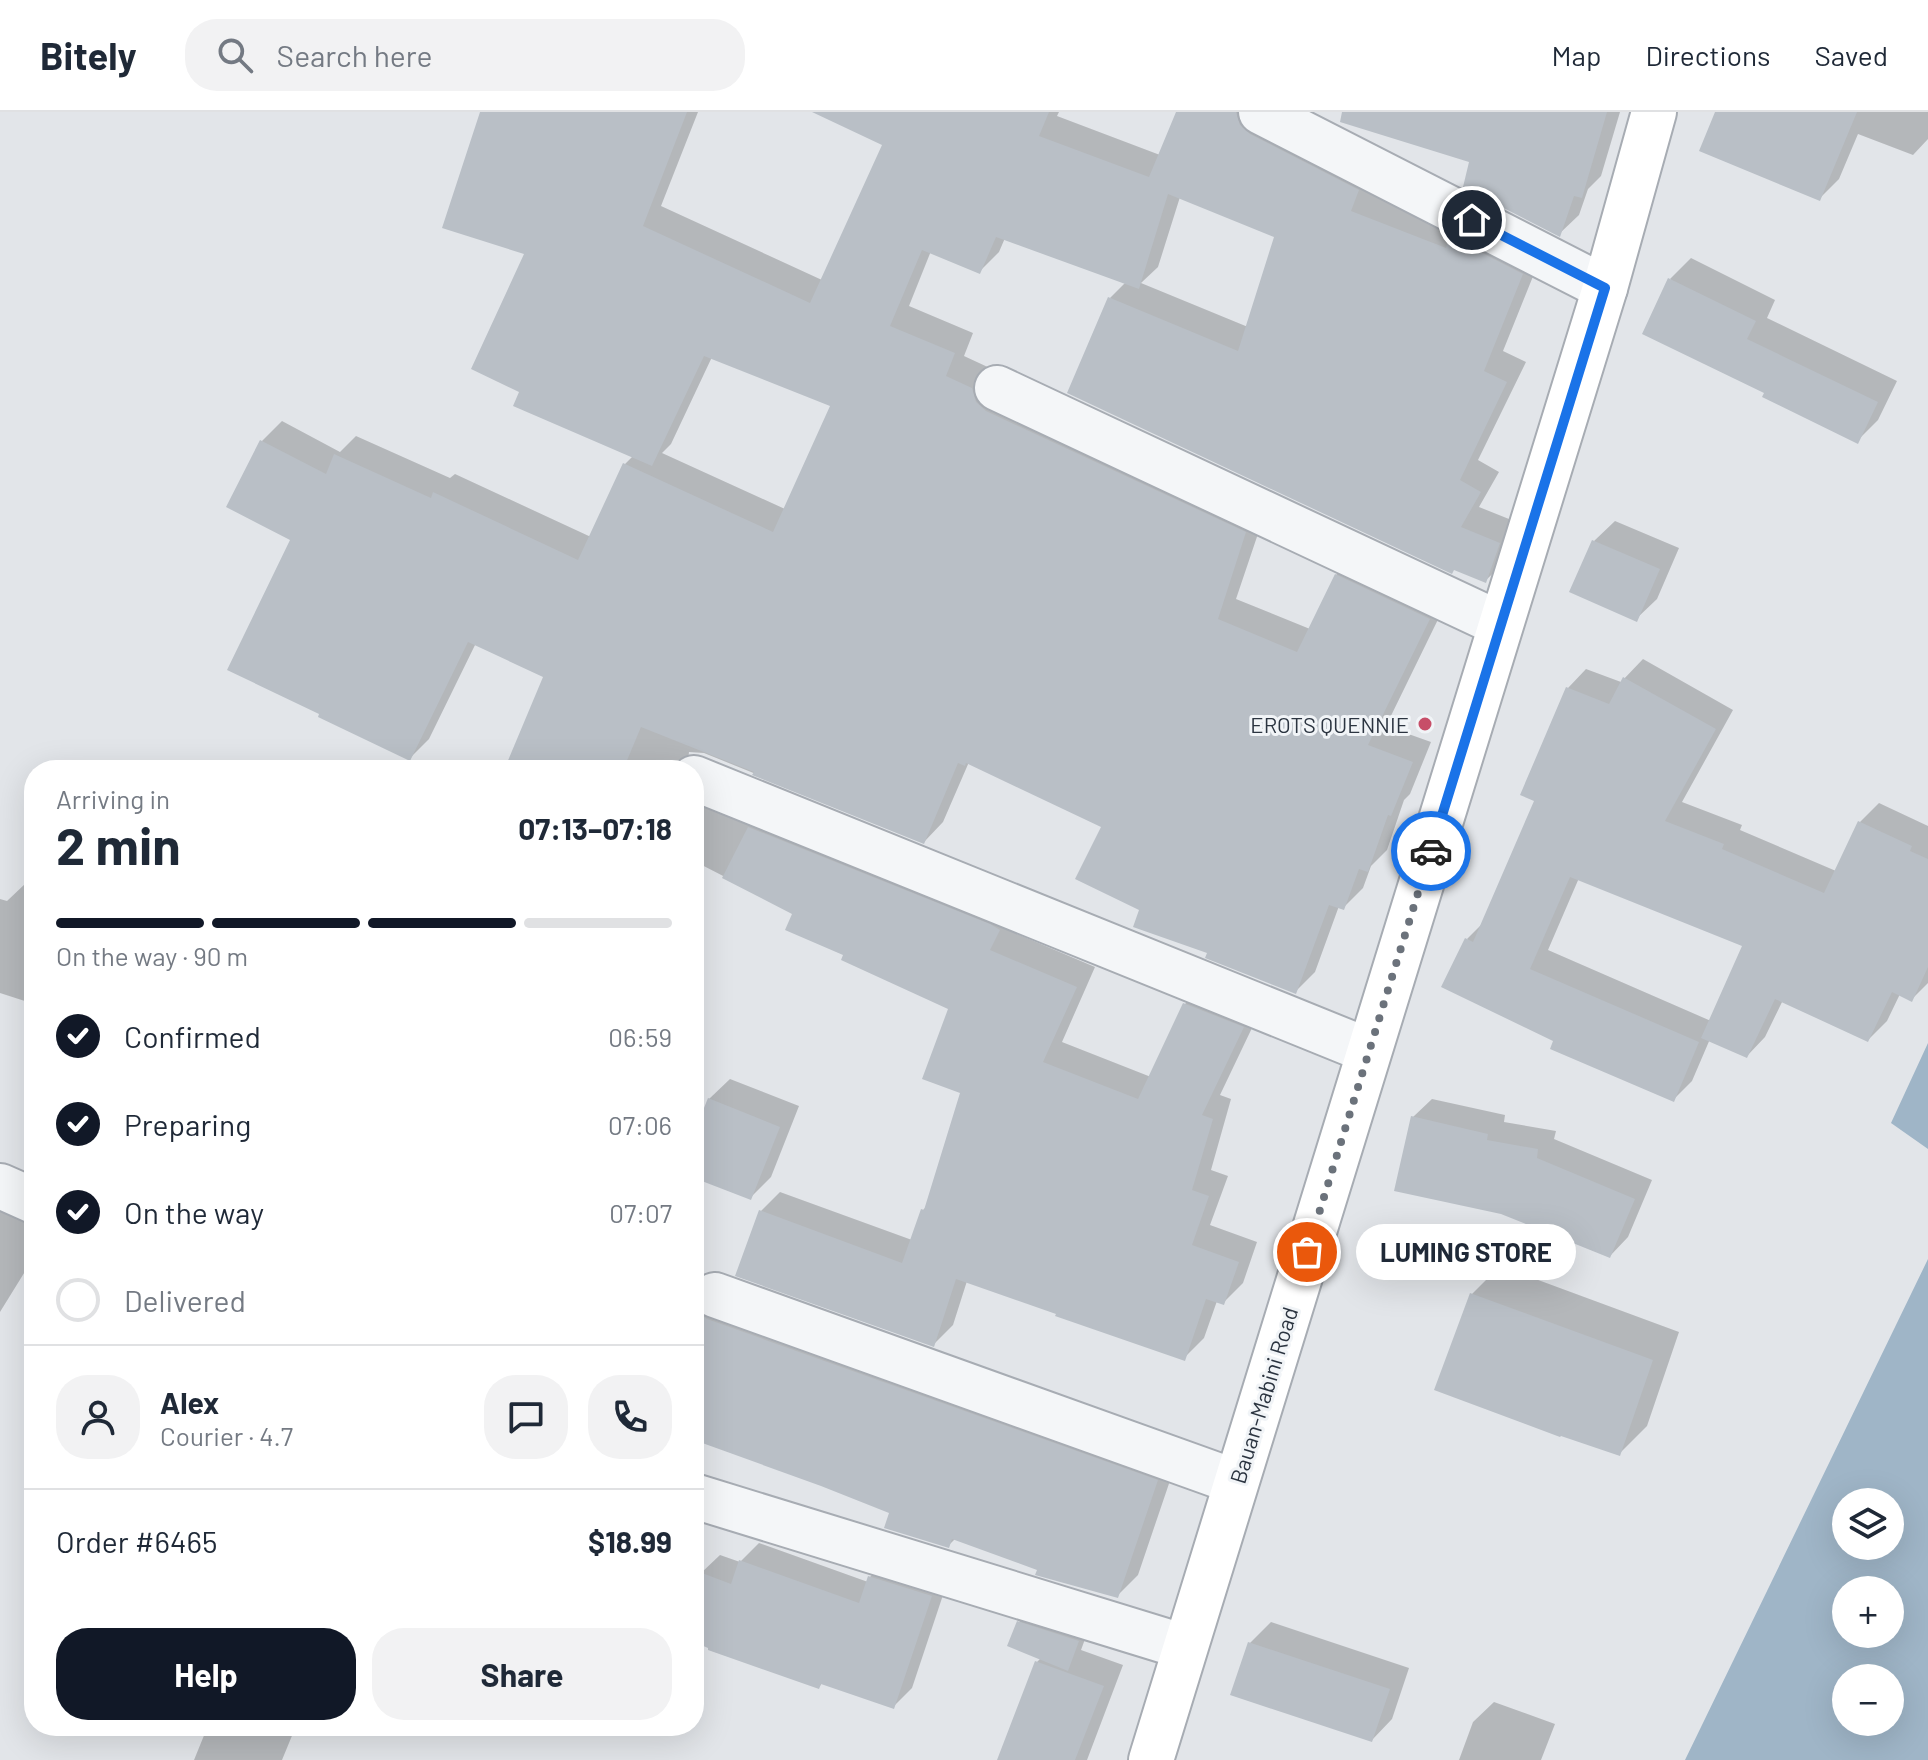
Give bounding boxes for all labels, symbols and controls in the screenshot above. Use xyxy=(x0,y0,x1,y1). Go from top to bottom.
search box xyxy=(185,19,745,91)
text: Bitely xyxy=(40,32,137,78)
icon: search xyxy=(213,33,257,77)
text: Search here xyxy=(277,37,433,73)
text: Map xyxy=(1552,38,1601,72)
text: Directions xyxy=(1645,38,1771,72)
text: Saved xyxy=(1815,38,1888,72)
pin xyxy=(1438,186,1506,254)
icon: home xyxy=(1450,198,1494,242)
place label: EROTS QUENNIE xyxy=(1250,711,1409,737)
marker: EROTS QUENNIE xyxy=(1416,715,1434,733)
text: Arriving in xyxy=(56,783,170,814)
text: 07:13–07:18 xyxy=(518,810,672,846)
courier xyxy=(1391,811,1471,891)
text: 2 min xyxy=(56,813,181,875)
icon: car xyxy=(1409,829,1453,873)
text: On the way · 90 m xyxy=(56,940,248,971)
icon: check xyxy=(56,1014,100,1058)
text: Confirmed xyxy=(124,1018,261,1054)
text: 06:59 xyxy=(608,1021,672,1052)
icon: check xyxy=(56,1102,100,1146)
text: Preparing xyxy=(124,1106,251,1142)
text: 07:06 xyxy=(608,1109,672,1140)
icon: check xyxy=(56,1190,100,1234)
text: On the way xyxy=(124,1194,264,1230)
text: 07:07 xyxy=(609,1197,672,1228)
pin xyxy=(1273,1218,1341,1286)
callout: LUMING STORE xyxy=(1355,1224,1575,1280)
icon: bag xyxy=(1285,1230,1329,1274)
text: LUMING STORE xyxy=(1380,1236,1552,1267)
text: Delivered xyxy=(124,1282,246,1318)
street label: Bauan-Mabini Road xyxy=(1224,1303,1302,1487)
button: person xyxy=(56,1375,140,1459)
button: chat xyxy=(484,1375,568,1459)
button: phone xyxy=(588,1375,672,1459)
text: Alex xyxy=(160,1384,219,1420)
text: Courier · 4.7 xyxy=(160,1420,293,1451)
map controls xyxy=(1832,1488,1904,1736)
button: layers xyxy=(1832,1488,1904,1560)
text: Order #6465 xyxy=(56,1523,217,1559)
text: $18.99 xyxy=(588,1523,672,1559)
button: + xyxy=(1832,1576,1904,1648)
button: Help xyxy=(56,1628,356,1720)
button: Share xyxy=(372,1628,672,1720)
button: − xyxy=(1832,1664,1904,1736)

